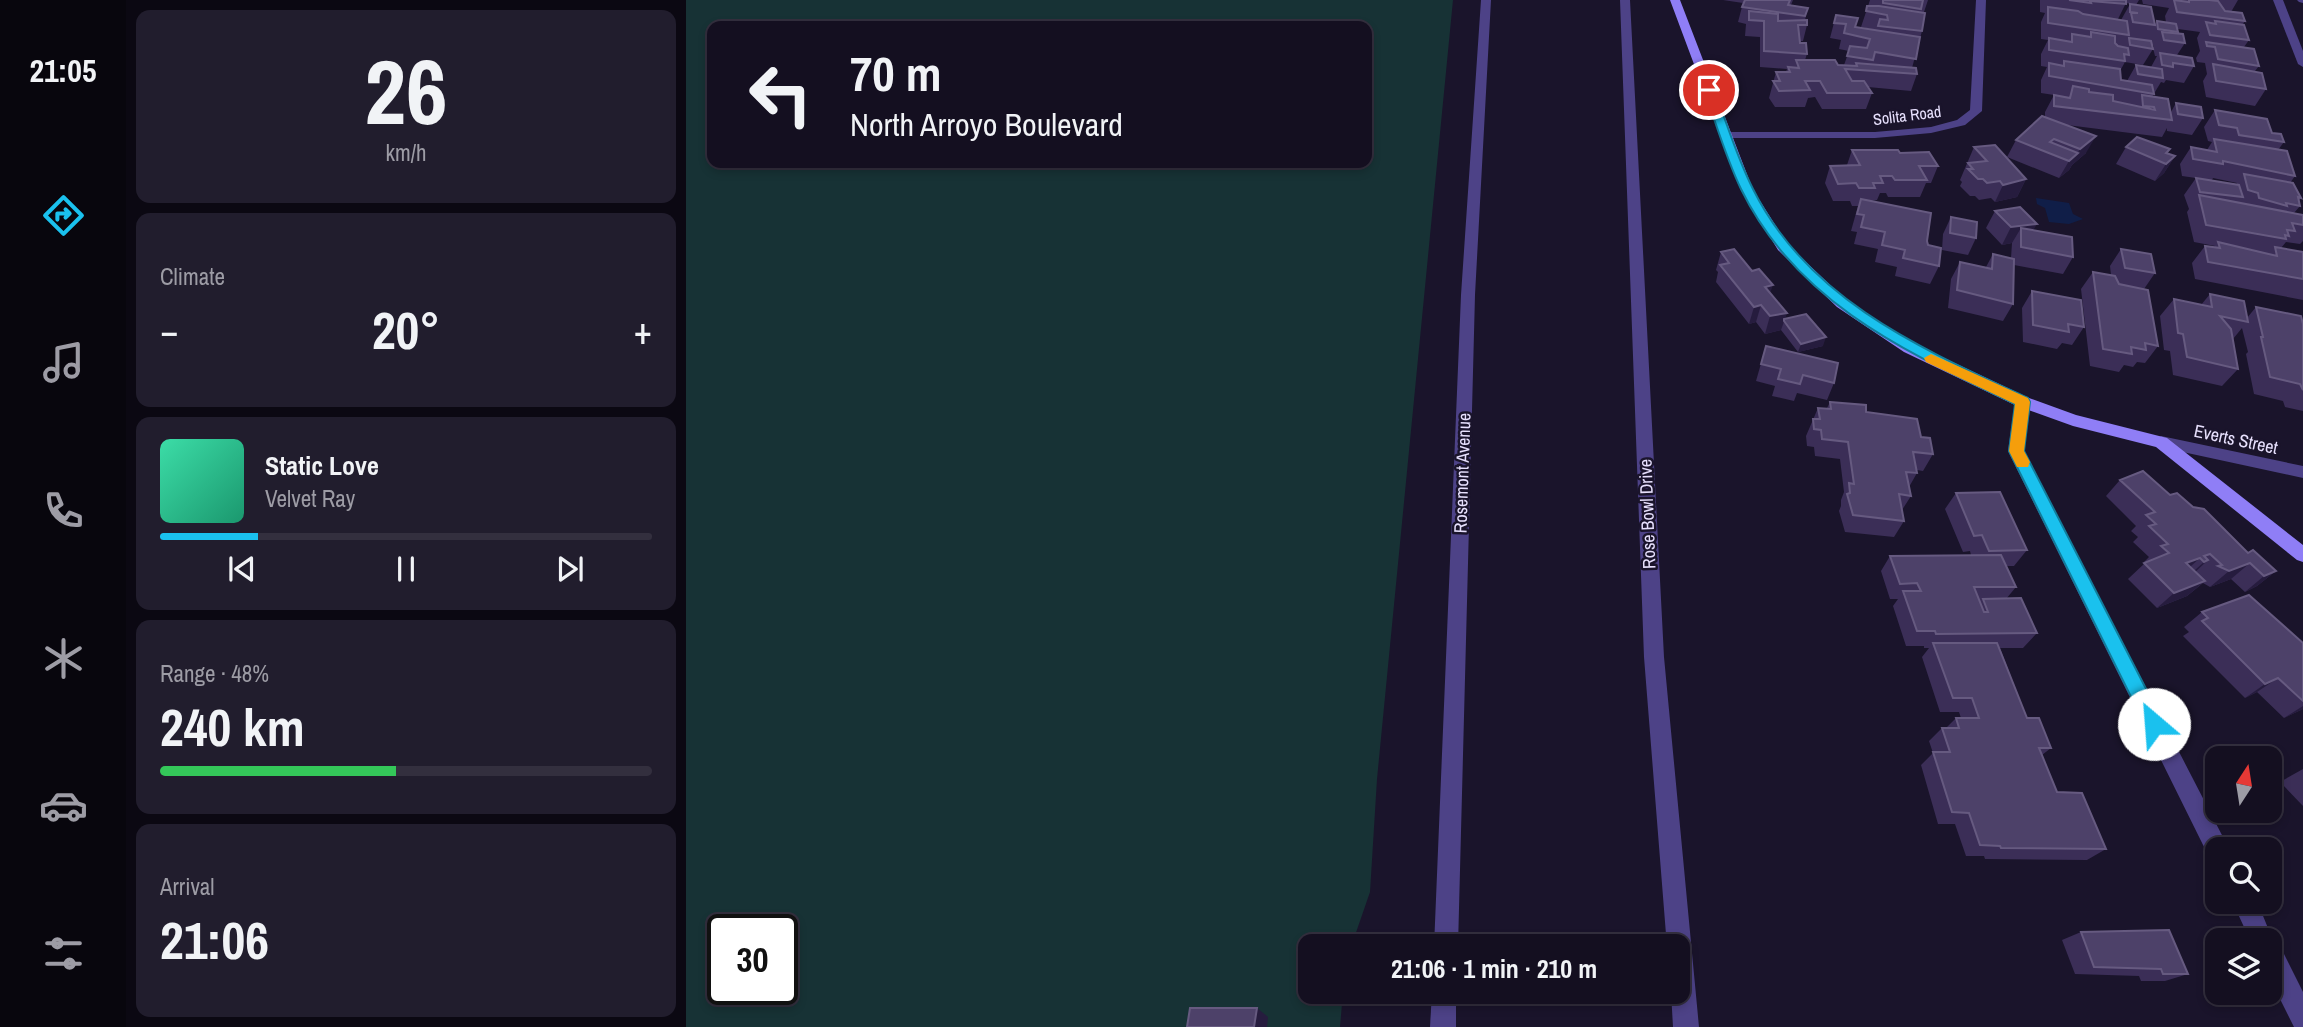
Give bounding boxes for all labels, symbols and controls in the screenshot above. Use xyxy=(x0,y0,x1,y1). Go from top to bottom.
text: 26 xyxy=(365,30,448,152)
text: 70 m xyxy=(850,40,942,106)
text: 21:05 xyxy=(29,49,97,92)
icon: left xyxy=(735,49,826,140)
pin xyxy=(1679,60,1739,120)
icon: arrive xyxy=(1690,71,1728,109)
street label: Solita Road xyxy=(1872,100,1942,130)
text: North Arroyo Boulevard xyxy=(850,103,1123,146)
text: km/h xyxy=(386,137,426,168)
icon: directions xyxy=(39,191,88,240)
text: Climate xyxy=(160,261,225,292)
text: 20° xyxy=(372,295,440,365)
text: − xyxy=(160,305,178,356)
text: + xyxy=(634,305,652,356)
icon: music xyxy=(39,338,88,387)
street label: Rosemont Avenue xyxy=(1447,412,1477,534)
street label: Everts Street xyxy=(2192,418,2280,460)
text: Static Love xyxy=(265,448,379,483)
street label: Rose Bowl Drive xyxy=(1633,459,1661,569)
text: Velvet Ray xyxy=(265,483,355,514)
icon: phone xyxy=(39,486,88,535)
icon: previous xyxy=(223,550,261,588)
icon: pause xyxy=(387,550,425,588)
icon: next xyxy=(551,550,589,588)
icon: climate xyxy=(39,634,88,683)
text: Range · 48% xyxy=(160,658,269,689)
position arrow xyxy=(2117,687,2191,761)
text: 240 km xyxy=(160,692,305,762)
north arrow xyxy=(2205,746,2282,822)
map controls xyxy=(2205,746,2282,1005)
icon: car xyxy=(39,781,88,830)
button: search xyxy=(2205,837,2282,914)
text: Arrival xyxy=(160,871,215,902)
text: 21:06 xyxy=(160,905,269,975)
speed limit sign: 30 xyxy=(707,914,798,1005)
button: layers xyxy=(2205,928,2282,1005)
icon: filters xyxy=(39,929,88,978)
text: 21:06 · 1 min · 210 m xyxy=(1391,951,1597,986)

